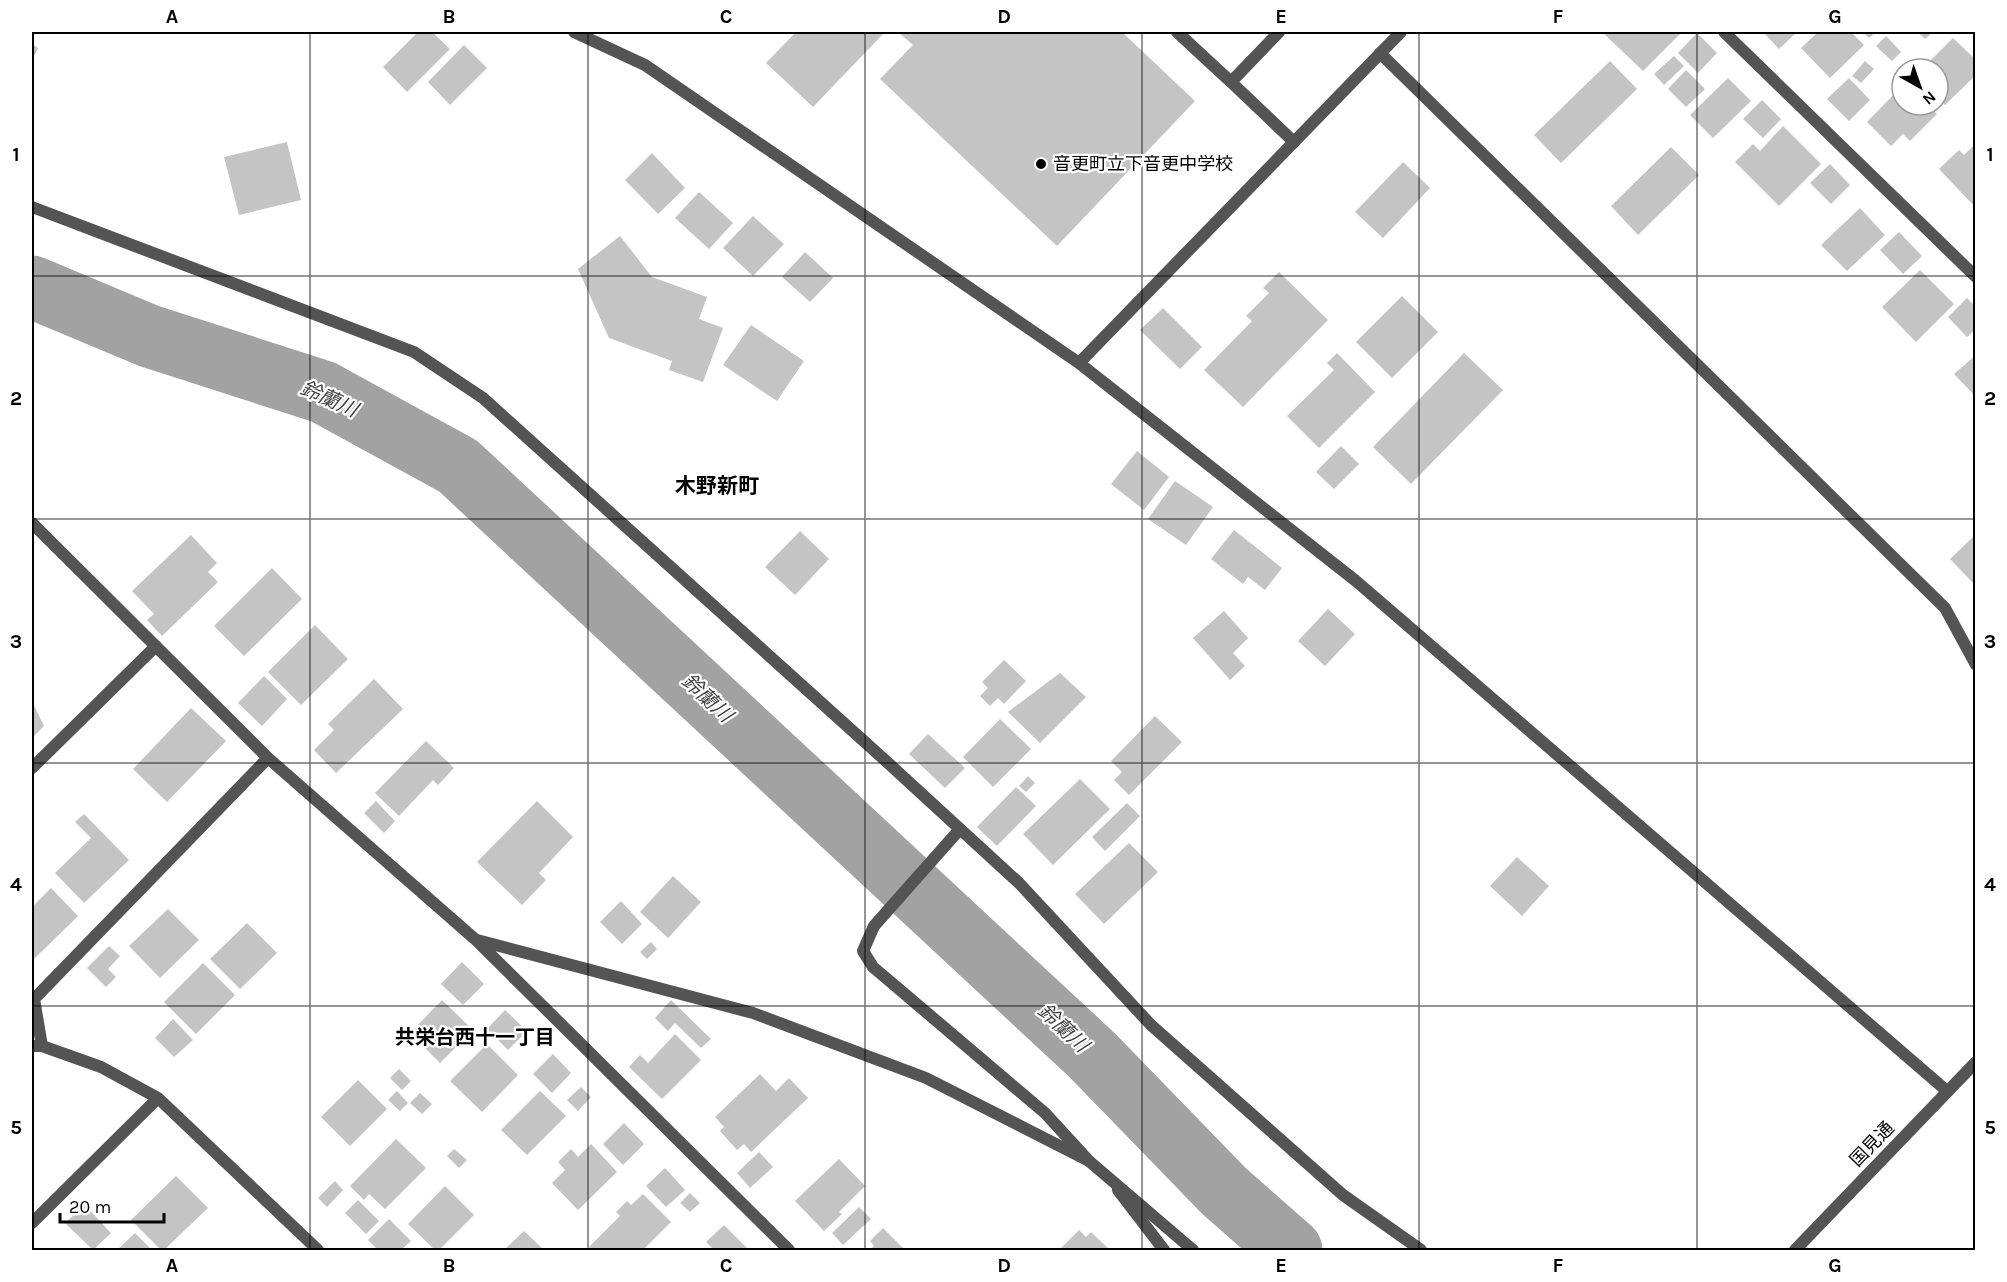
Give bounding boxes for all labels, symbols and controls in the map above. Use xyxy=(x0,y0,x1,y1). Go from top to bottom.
text: A xyxy=(166,5,179,28)
text: B xyxy=(443,5,455,28)
text: C xyxy=(720,5,732,28)
text: D xyxy=(997,5,1011,28)
text: E xyxy=(1275,5,1287,28)
text: F xyxy=(1553,5,1564,28)
text: G xyxy=(1828,5,1842,28)
north arrow xyxy=(1890,57,1950,117)
text: N xyxy=(1919,87,1940,109)
text: 1 xyxy=(12,143,20,166)
text: 1 xyxy=(1986,143,1994,166)
place label: 音更町立下音更中学校 xyxy=(1053,153,1233,175)
marker: 音更町立下音更中学校 xyxy=(1034,157,1048,171)
water label: 鈴蘭川 xyxy=(297,376,363,423)
text: 2 xyxy=(10,387,22,410)
text: 2 xyxy=(1984,387,1996,410)
district label: 木野新町 xyxy=(675,474,759,498)
text: 3 xyxy=(10,630,22,653)
text: 3 xyxy=(1984,630,1996,653)
water label: 鈴蘭川 xyxy=(677,669,738,728)
text: 4 xyxy=(10,873,22,896)
text: 4 xyxy=(1984,873,1996,896)
water label: 鈴蘭川 xyxy=(1033,999,1094,1058)
district label: 共栄台西十一丁目 xyxy=(395,1026,555,1049)
text: 5 xyxy=(10,1116,22,1139)
text: 5 xyxy=(1984,1116,1996,1139)
street label: 国見通 xyxy=(1845,1117,1899,1171)
scale bar xyxy=(60,1186,164,1224)
text: 20 m xyxy=(69,1196,111,1218)
text: A xyxy=(166,1254,179,1277)
text: B xyxy=(443,1254,455,1277)
text: C xyxy=(720,1254,732,1277)
text: D xyxy=(997,1254,1011,1277)
text: E xyxy=(1275,1254,1287,1277)
text: F xyxy=(1553,1254,1564,1277)
text: G xyxy=(1828,1254,1842,1277)

